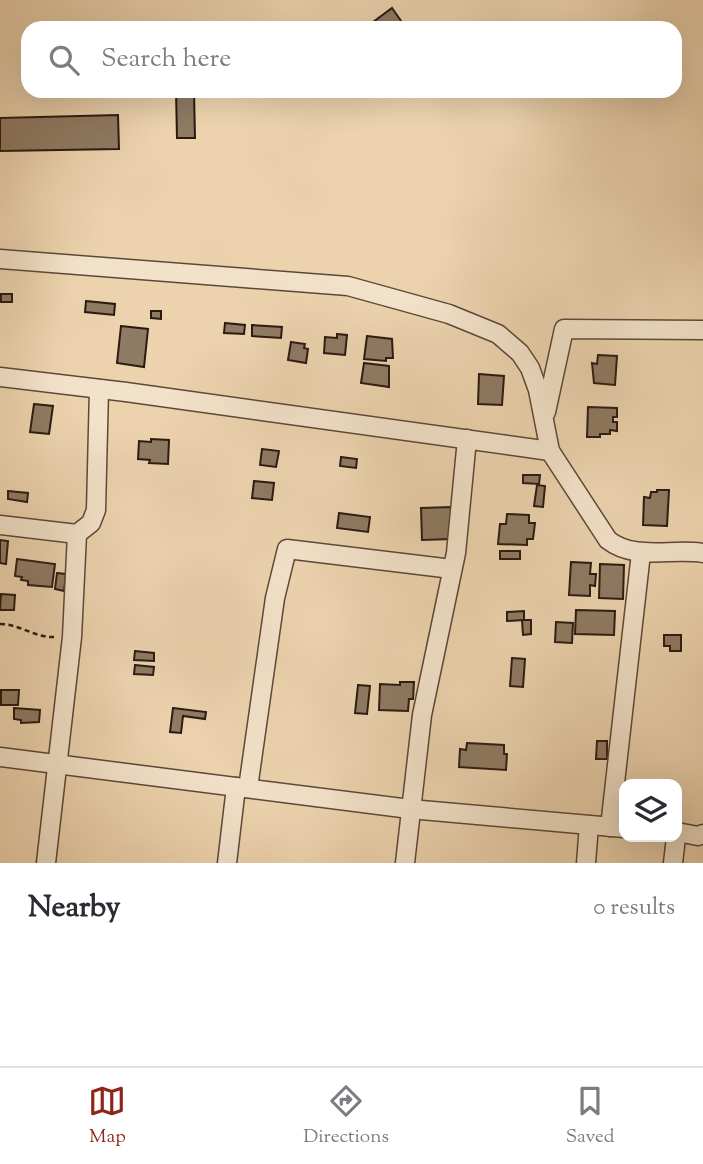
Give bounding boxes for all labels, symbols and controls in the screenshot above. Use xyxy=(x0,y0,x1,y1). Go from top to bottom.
search box xyxy=(21,21,682,98)
icon: search xyxy=(45,41,83,79)
text: Search here xyxy=(101,41,231,78)
map controls xyxy=(619,779,682,842)
button: layers xyxy=(619,779,682,842)
text: Nearby xyxy=(28,887,120,930)
text: 0 results xyxy=(593,892,675,925)
tab: Map xyxy=(88,1082,126,1151)
tab: Directions xyxy=(303,1082,389,1151)
tab: Saved xyxy=(566,1082,615,1151)

